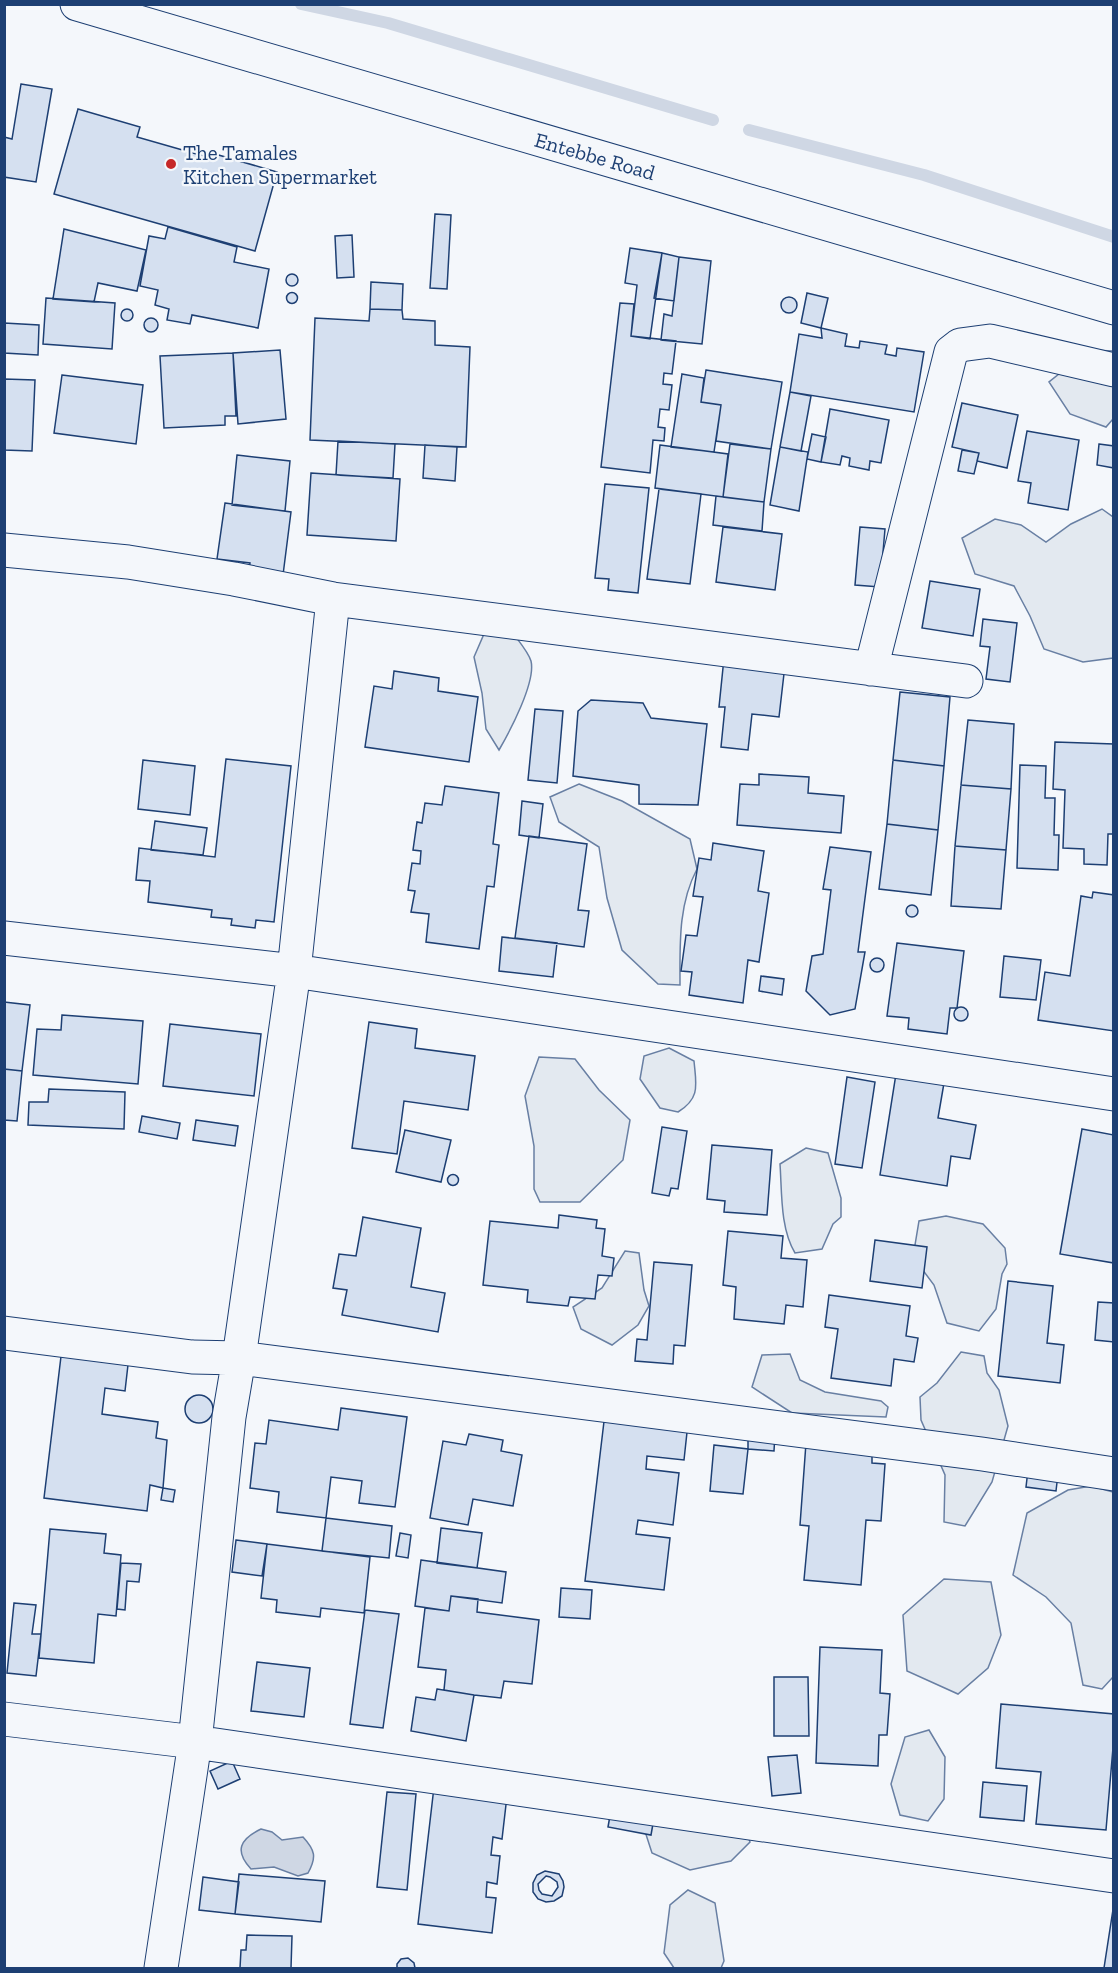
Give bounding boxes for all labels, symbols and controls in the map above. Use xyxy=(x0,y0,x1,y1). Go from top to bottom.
street label: Entebbe Road xyxy=(532,127,659,185)
place label: The Tamales Kitchen Supermarket xyxy=(183,140,377,189)
marker: The Tamales Kitchen Supermarket xyxy=(164,157,178,171)

